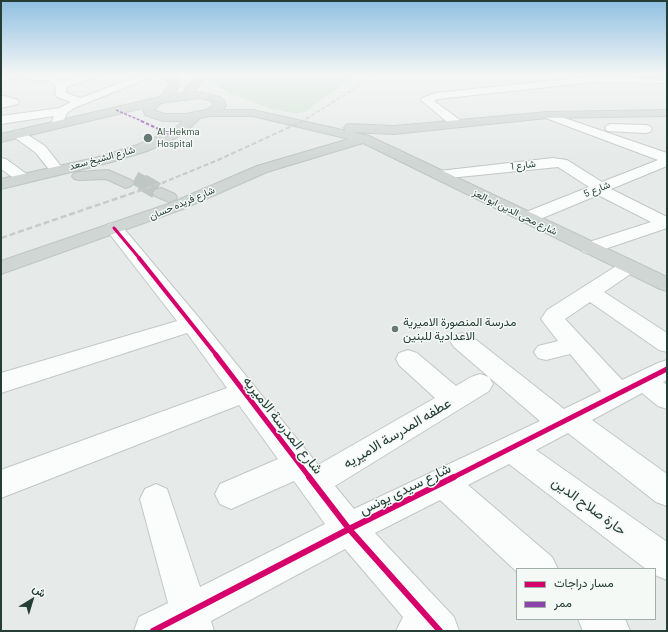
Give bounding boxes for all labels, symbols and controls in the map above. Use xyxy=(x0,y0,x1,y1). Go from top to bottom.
place label: Al-Hekma Hospital xyxy=(157,126,200,150)
marker: Al-Hekma Hospital xyxy=(142,132,154,144)
street label: شارع الشيخ سعد xyxy=(68,143,136,173)
street label: شارع 1 xyxy=(510,157,536,173)
street label: شارع 5 xyxy=(582,178,612,200)
street label: شارع فريده حسان xyxy=(147,184,217,222)
street label: شارع محى الدين ابو العز xyxy=(471,186,559,238)
place label: مدرسة المنصورة الاميرية الاعدادية للبنين xyxy=(403,315,516,343)
marker: مدرسة المنصورة الاميرية الاعدادية للبنين xyxy=(390,324,400,334)
street label: شارع المدرسة الاميريه xyxy=(240,373,326,477)
street label: عطفه المدرسة الاميريه xyxy=(340,394,454,472)
street label: شارع سيدى يونس xyxy=(356,460,454,518)
street label: حارة صلاح الدين xyxy=(548,473,630,539)
legend xyxy=(516,568,656,620)
text: مسار دراجات xyxy=(554,575,614,589)
north arrow xyxy=(12,580,52,620)
text: ش xyxy=(30,581,49,599)
text: ممر xyxy=(554,595,572,609)

